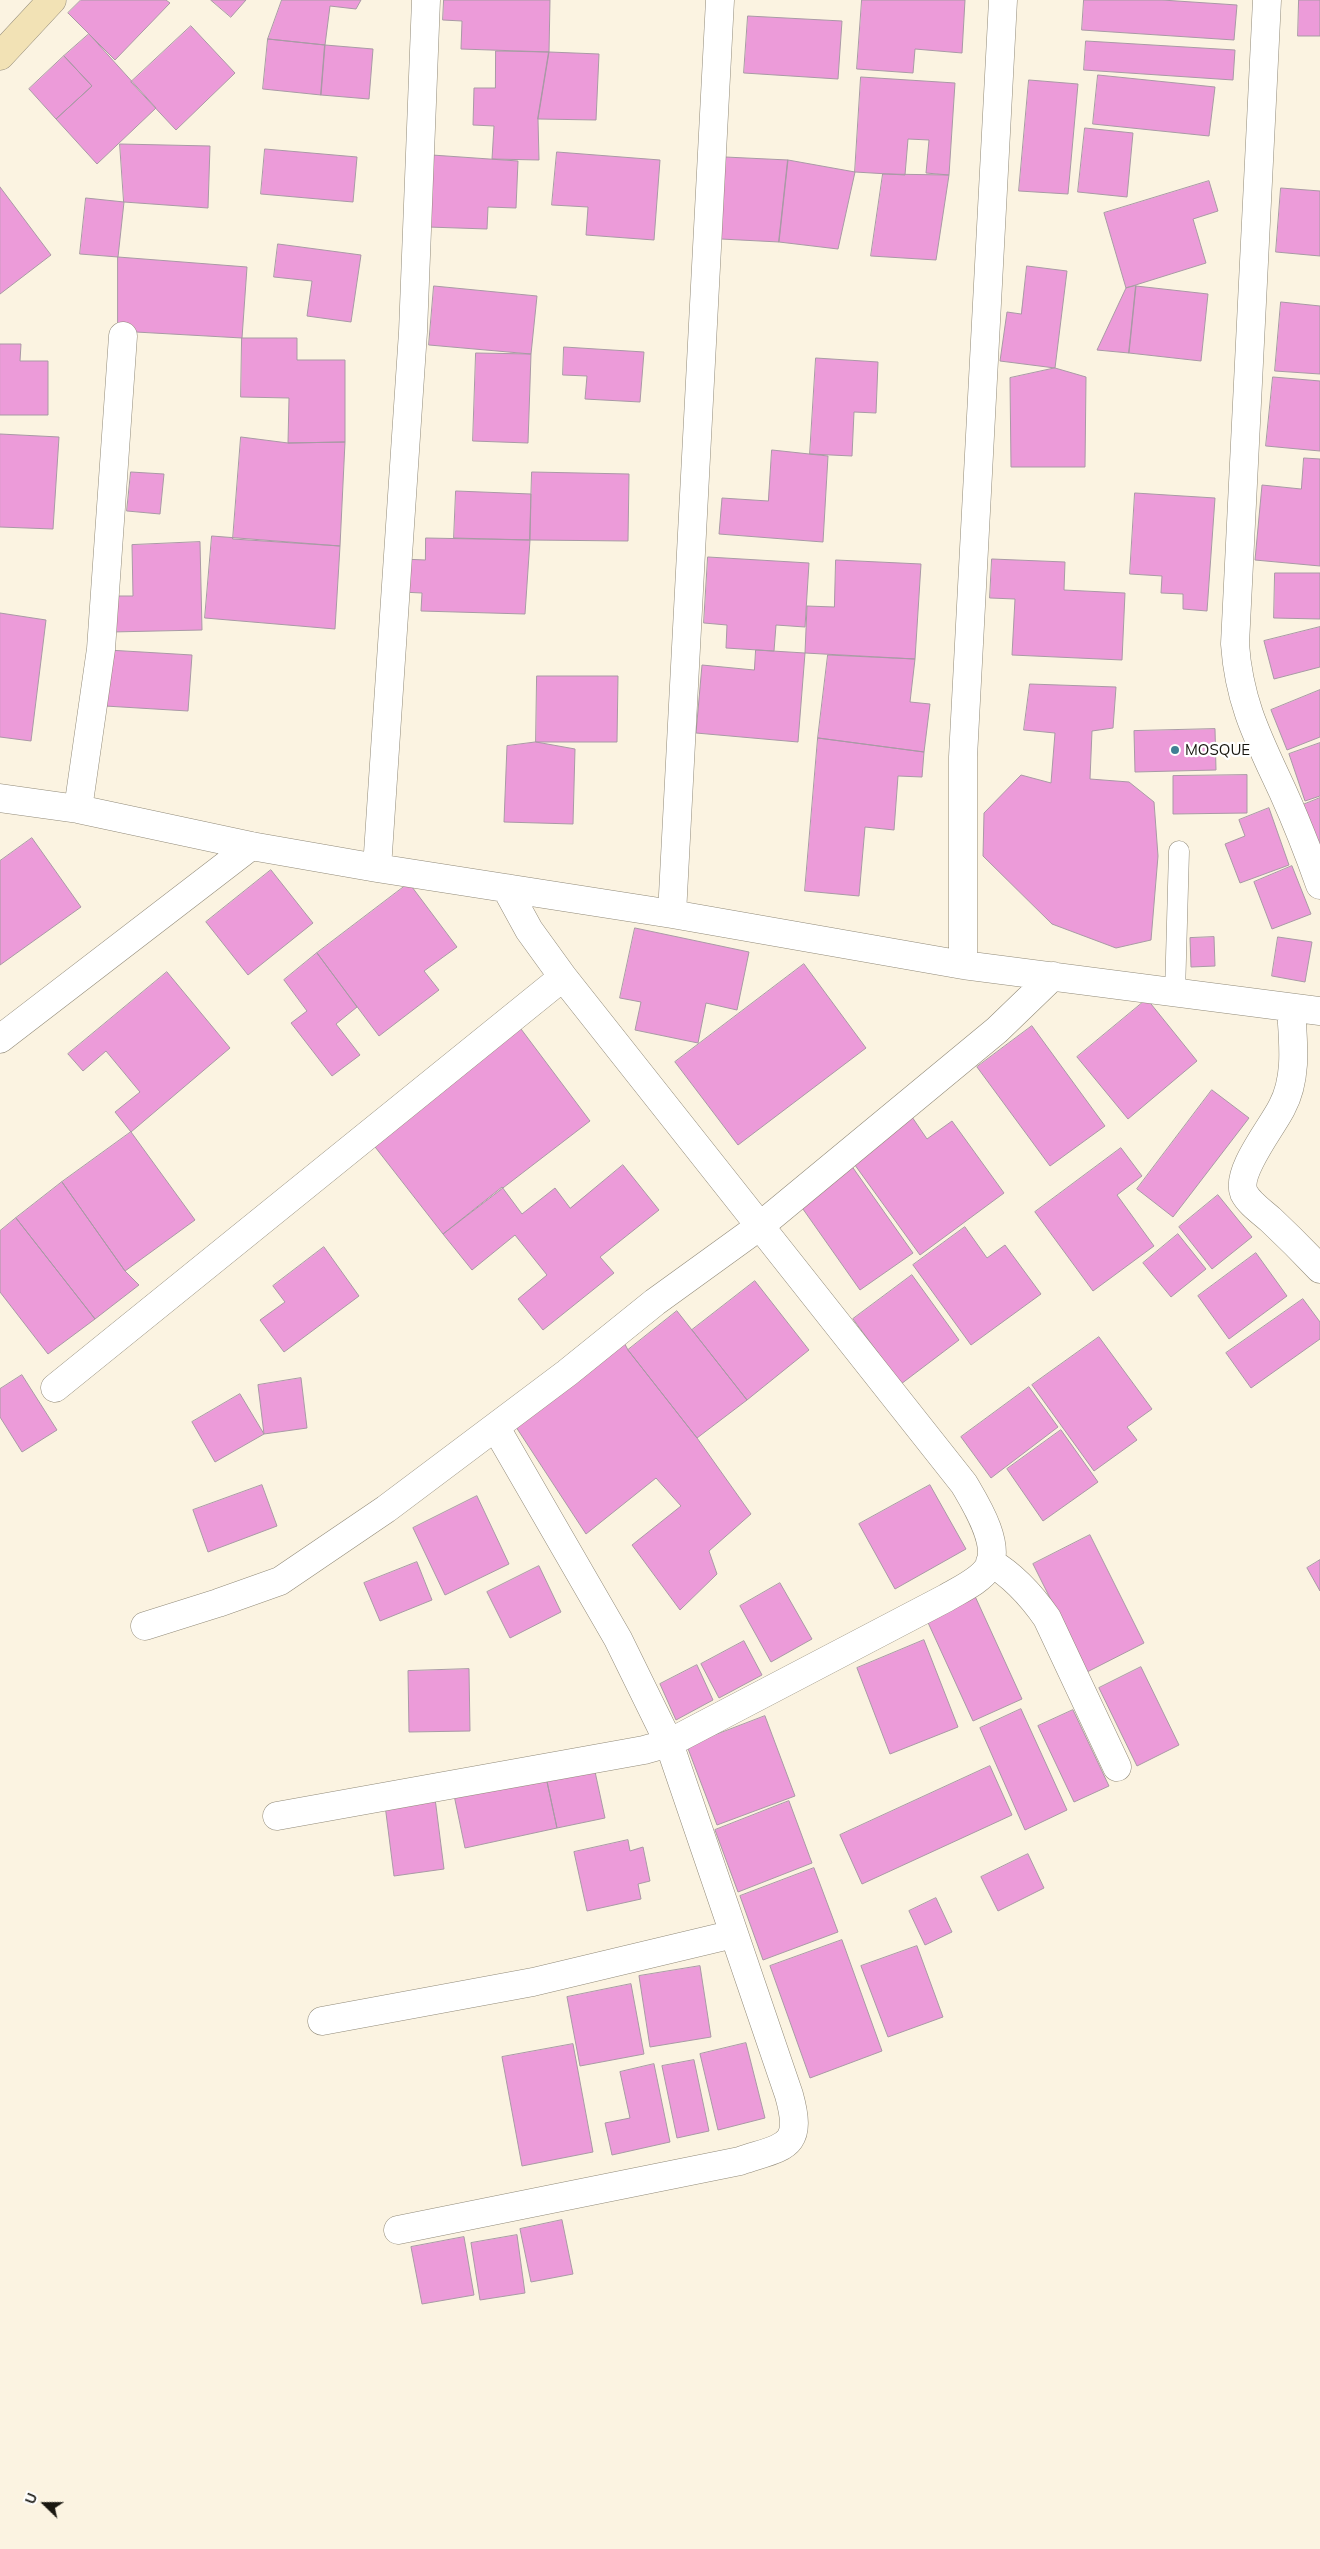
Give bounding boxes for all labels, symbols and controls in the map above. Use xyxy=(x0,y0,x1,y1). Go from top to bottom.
place label: MOSQUE xyxy=(1185,741,1250,759)
marker: MOSQUE xyxy=(1169,744,1181,756)
north arrow xyxy=(20,2479,70,2529)
text: U xyxy=(21,2490,41,2507)

